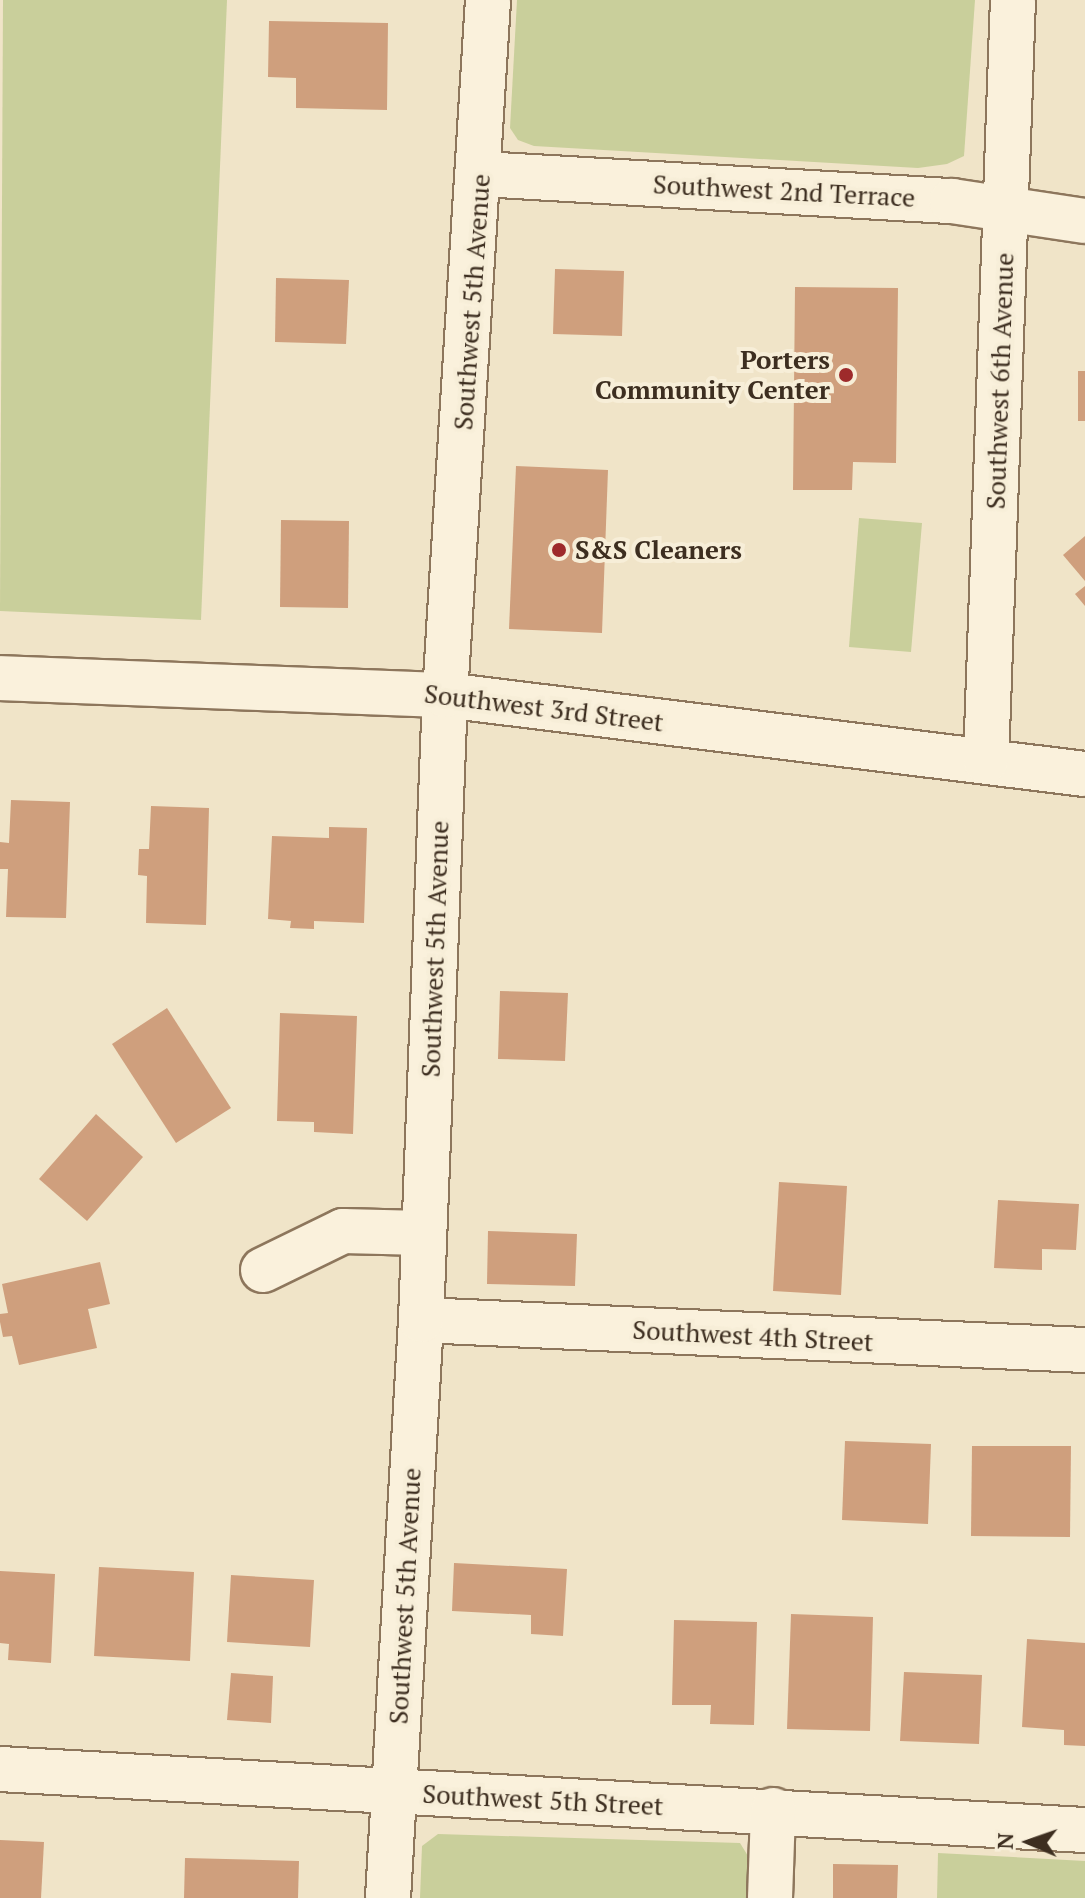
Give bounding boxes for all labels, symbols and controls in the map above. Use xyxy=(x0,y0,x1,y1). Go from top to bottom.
street label: Southwest 2nd Terrace xyxy=(652,169,916,213)
street label: Southwest 5th Avenue xyxy=(447,173,497,431)
street label: Southwest 6th Avenue xyxy=(980,252,1020,510)
place label: Porters Community Center xyxy=(595,344,830,406)
marker: Porters Community Center xyxy=(837,366,855,384)
place label: S&S Cleaners xyxy=(575,534,742,566)
marker: S&S Cleaners xyxy=(550,541,568,559)
street label: Southwest 3rd Street xyxy=(422,678,666,738)
street label: Southwest 5th Avenue xyxy=(415,820,455,1078)
street label: Southwest 4th Street xyxy=(632,1314,874,1358)
street label: Southwest 5th Avenue xyxy=(383,1467,427,1725)
street label: Southwest 5th Street xyxy=(422,1778,664,1822)
north arrow xyxy=(989,1802,1069,1882)
text: N xyxy=(990,1832,1019,1850)

